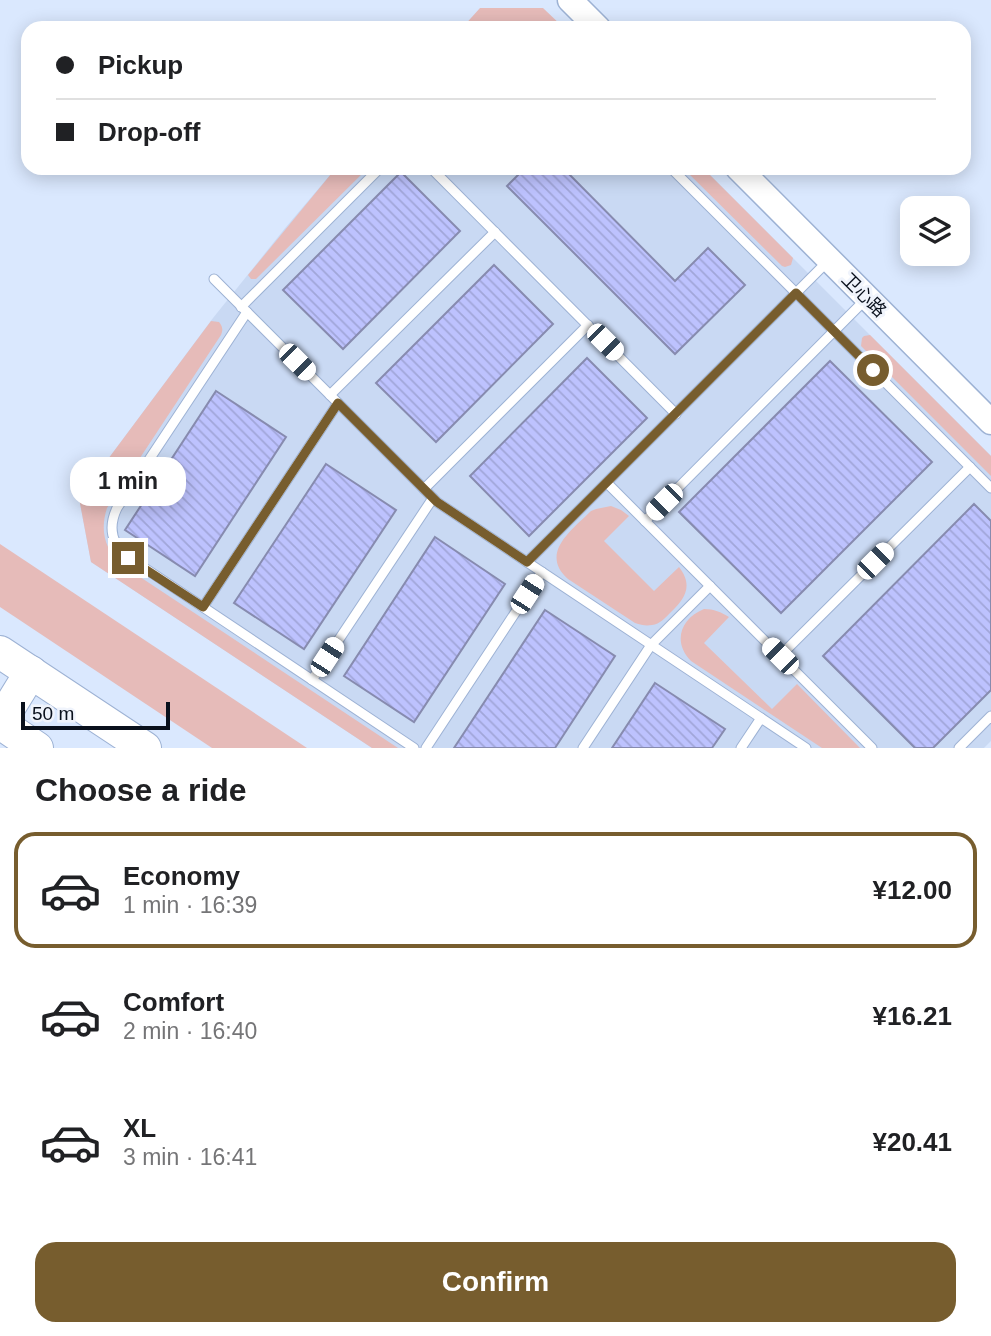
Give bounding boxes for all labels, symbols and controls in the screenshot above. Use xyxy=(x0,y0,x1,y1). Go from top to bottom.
text: Pickup xyxy=(98,50,183,80)
text: Drop-off xyxy=(98,117,201,147)
map controls xyxy=(900,196,970,266)
button: layers xyxy=(900,196,970,266)
street label: 卫心路 xyxy=(838,269,890,321)
car xyxy=(583,320,628,364)
car xyxy=(275,340,320,384)
route start xyxy=(857,354,889,386)
callout: 1 min xyxy=(70,456,186,505)
text: 1 min xyxy=(98,468,158,494)
car xyxy=(642,480,687,524)
car xyxy=(853,539,898,583)
route end xyxy=(112,542,144,574)
car xyxy=(507,571,548,617)
car xyxy=(307,634,348,680)
car xyxy=(758,634,803,678)
scale bar xyxy=(21,699,170,731)
text: 50 m xyxy=(32,703,74,724)
text: Choose a ride xyxy=(35,772,247,808)
icon: car xyxy=(39,859,102,922)
text: Economy xyxy=(123,861,240,891)
text: ¥12.00 xyxy=(872,875,952,905)
text: 1 min · 16:39 xyxy=(123,892,257,918)
icon: car xyxy=(39,985,102,1048)
text: Comfort xyxy=(123,987,224,1017)
text: ¥16.21 xyxy=(872,1001,952,1031)
text: 2 min · 16:40 xyxy=(123,1018,257,1044)
icon: car xyxy=(39,1111,102,1174)
text: XL xyxy=(123,1113,156,1143)
text: ¥20.41 xyxy=(872,1127,952,1157)
text: 3 min · 16:41 xyxy=(123,1144,257,1170)
button: Confirm xyxy=(35,1242,956,1322)

